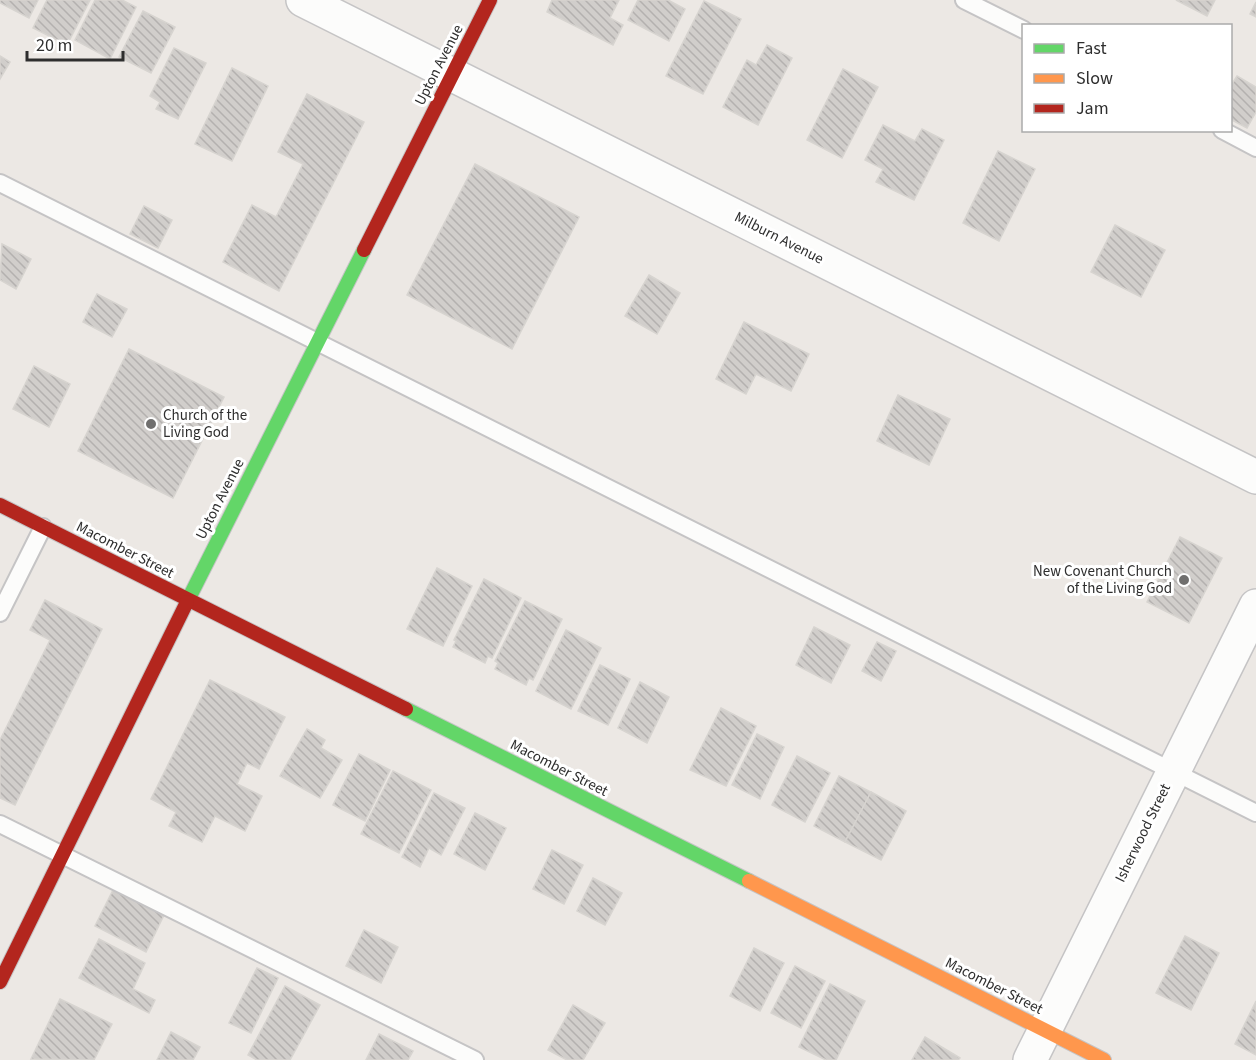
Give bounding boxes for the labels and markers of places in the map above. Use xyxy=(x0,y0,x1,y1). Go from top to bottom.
place label: Church of the Living God xyxy=(163,405,247,443)
marker: Church of the Living God xyxy=(144,417,158,431)
place label: New Covenant Church of the Living God xyxy=(1033,561,1172,599)
marker: New Covenant Church of the Living God xyxy=(1177,573,1191,587)

